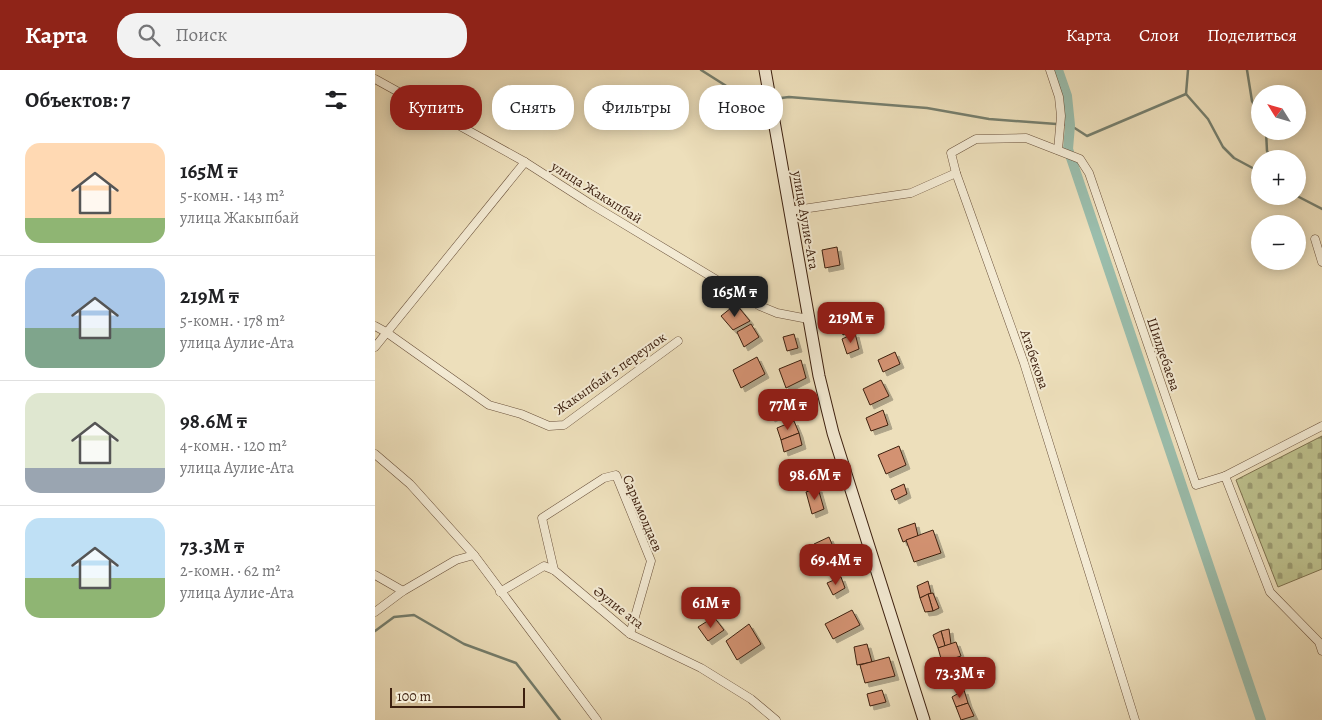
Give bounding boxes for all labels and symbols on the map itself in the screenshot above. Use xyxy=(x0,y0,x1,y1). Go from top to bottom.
north arrow xyxy=(1251,85,1306,140)
street label: улица Жакыпбай xyxy=(547,156,646,228)
street label: улица Аулие-Ата xyxy=(787,168,824,271)
pin: 165M ₸ xyxy=(694,276,776,318)
pin: 219M ₸ xyxy=(810,302,892,344)
street label: Шилдебаева xyxy=(1142,315,1185,394)
street label: Атабекова xyxy=(1015,326,1054,392)
street label: Жакыпбай 5 переулок xyxy=(550,327,670,419)
pin: 77M ₸ xyxy=(753,388,823,431)
pin: 98.6M ₸ xyxy=(769,458,861,501)
street label: Сарымолдаев xyxy=(618,472,667,555)
pin: 69.4M ₸ xyxy=(790,544,882,586)
street label: Әулие ата xyxy=(589,582,648,633)
pin: 61M ₸ xyxy=(676,586,746,629)
pin: 73.3M ₸ xyxy=(914,656,1006,699)
scale bar xyxy=(390,685,525,708)

